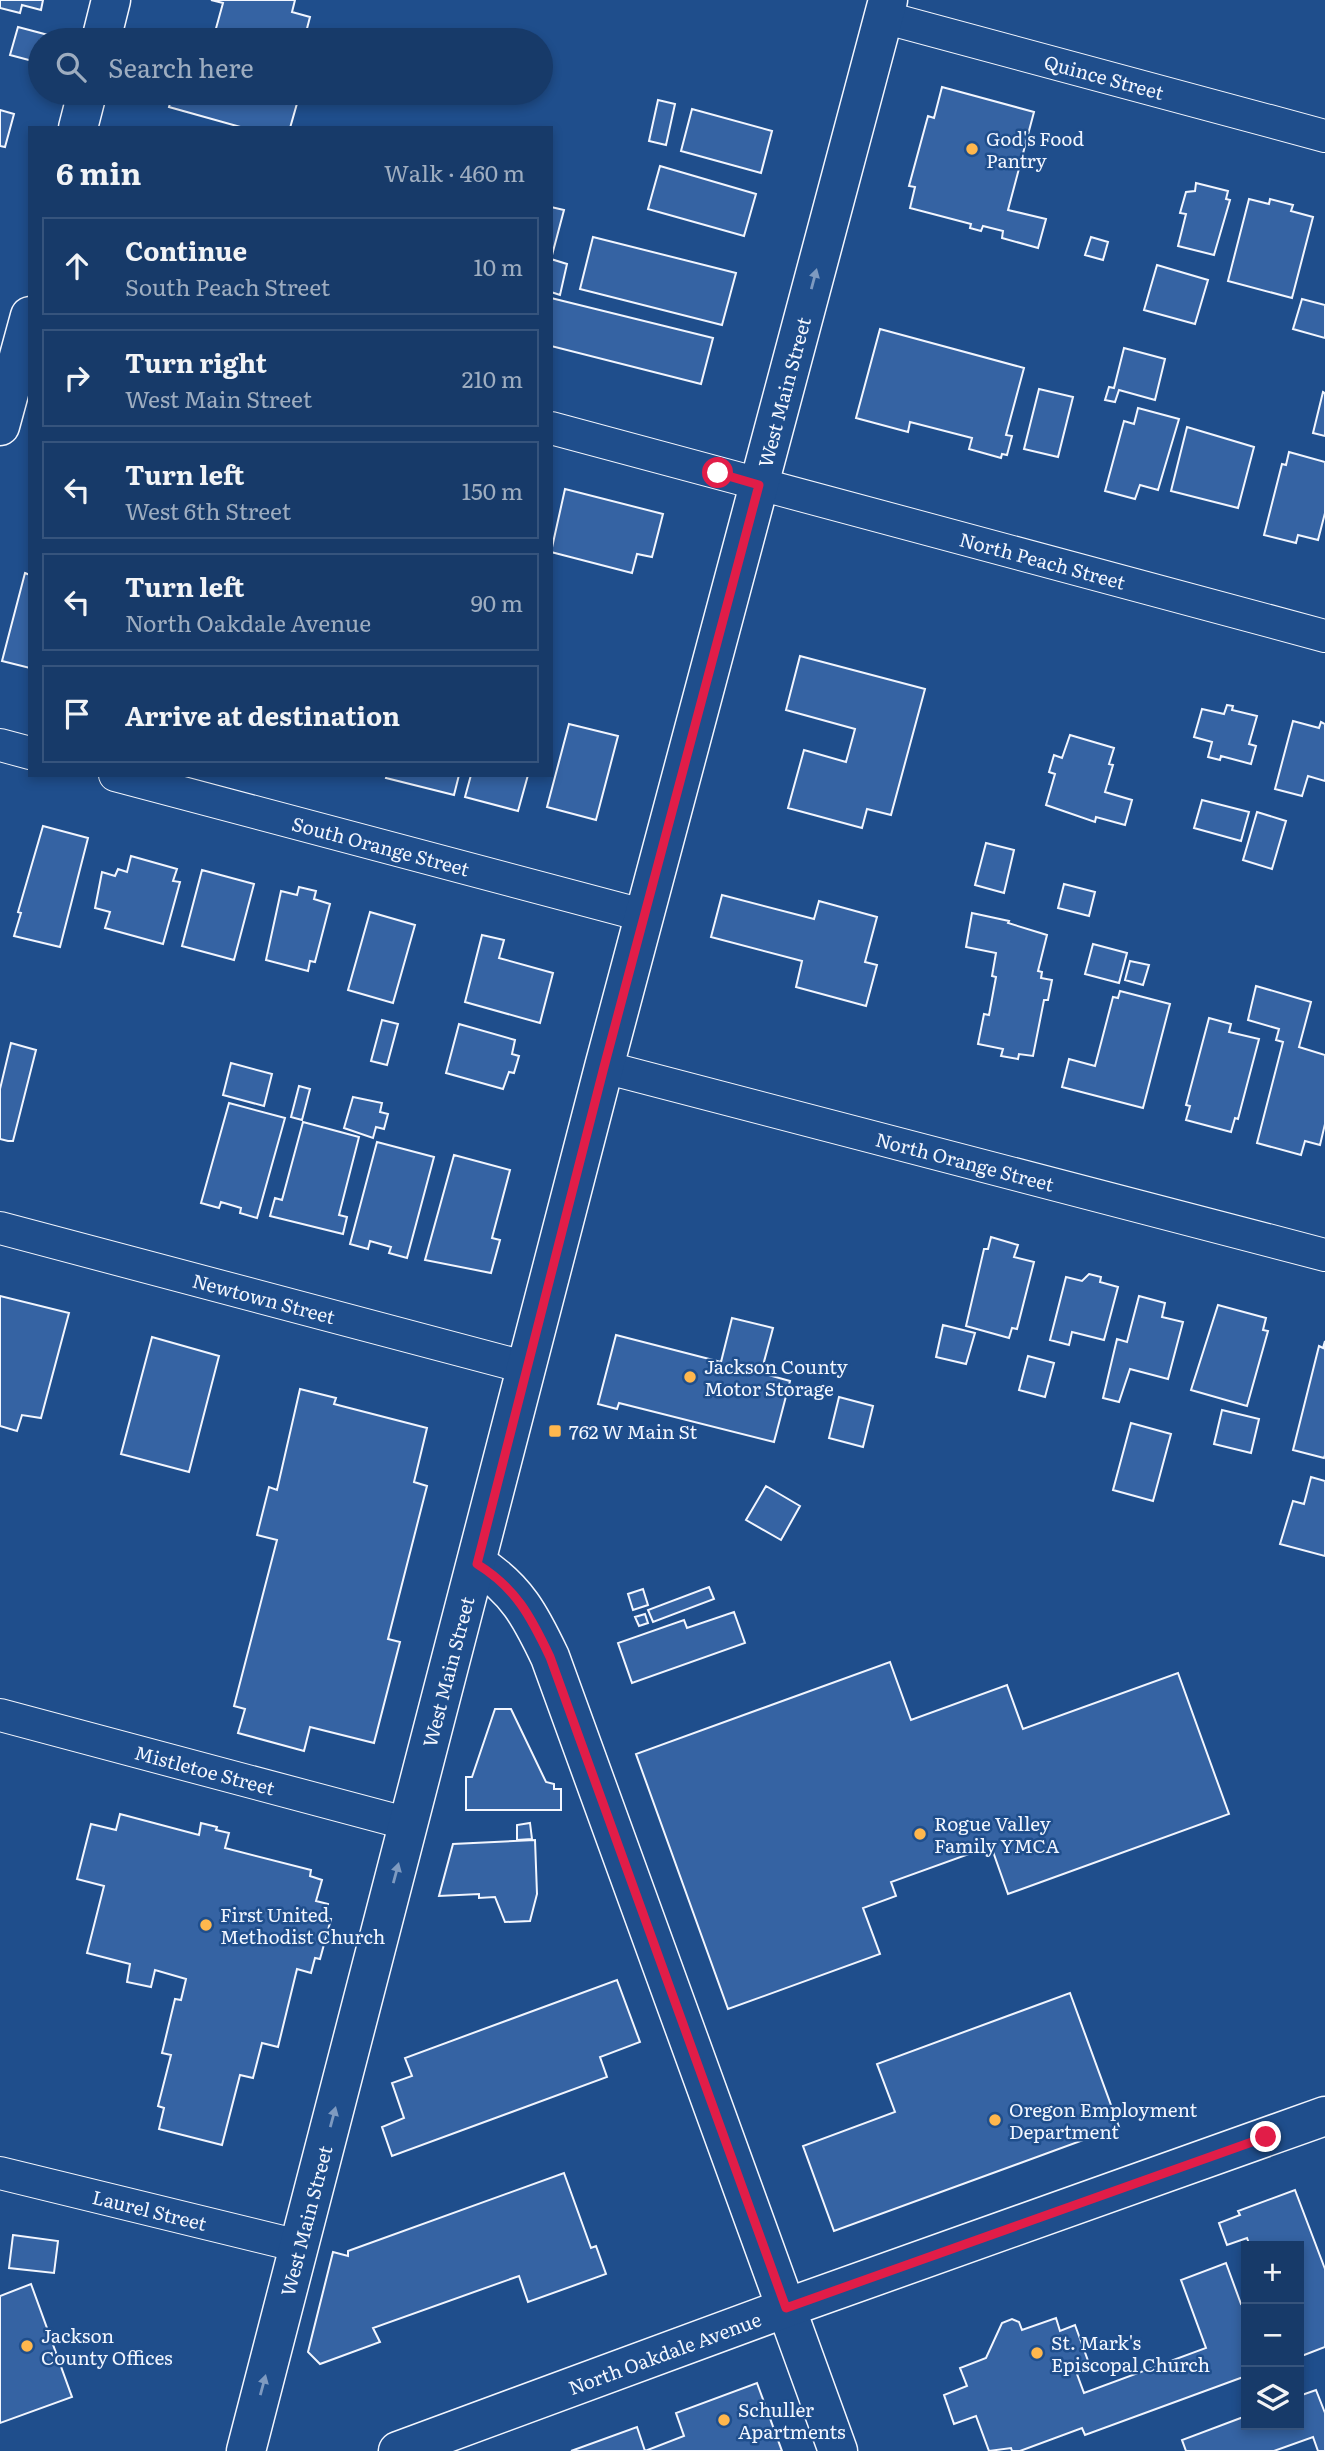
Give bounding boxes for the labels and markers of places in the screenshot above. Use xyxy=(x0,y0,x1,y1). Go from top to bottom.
place label: God's Food Pantry xyxy=(986,124,1085,174)
marker: God's Food Pantry xyxy=(964,141,980,157)
place label: Jackson County Motor Storage xyxy=(704,1352,848,1402)
marker: Jackson County Motor Storage xyxy=(682,1369,698,1385)
place label: 762 W Main St xyxy=(569,1417,698,1445)
marker: 762 W Main St xyxy=(547,1423,563,1439)
place label: Rogue Valley Family YMCA xyxy=(934,1809,1059,1859)
marker: Rogue Valley Family YMCA xyxy=(912,1826,928,1842)
place label: First United Methodist Church xyxy=(220,1900,385,1950)
marker: First United Methodist Church xyxy=(198,1917,214,1933)
place label: Oregon Employment Department xyxy=(1009,2095,1197,2145)
marker: Oregon Employment Department xyxy=(987,2112,1003,2128)
place label: Jackson County Offices xyxy=(41,2321,173,2371)
place label: St. Mark's Episcopal Church xyxy=(1051,2328,1210,2378)
marker: Jackson County Offices xyxy=(19,2338,35,2354)
marker: St. Mark's Episcopal Church xyxy=(1029,2345,1045,2361)
place label: Schuller Apartments xyxy=(738,2395,846,2445)
marker: Schuller Apartments xyxy=(716,2412,732,2428)

